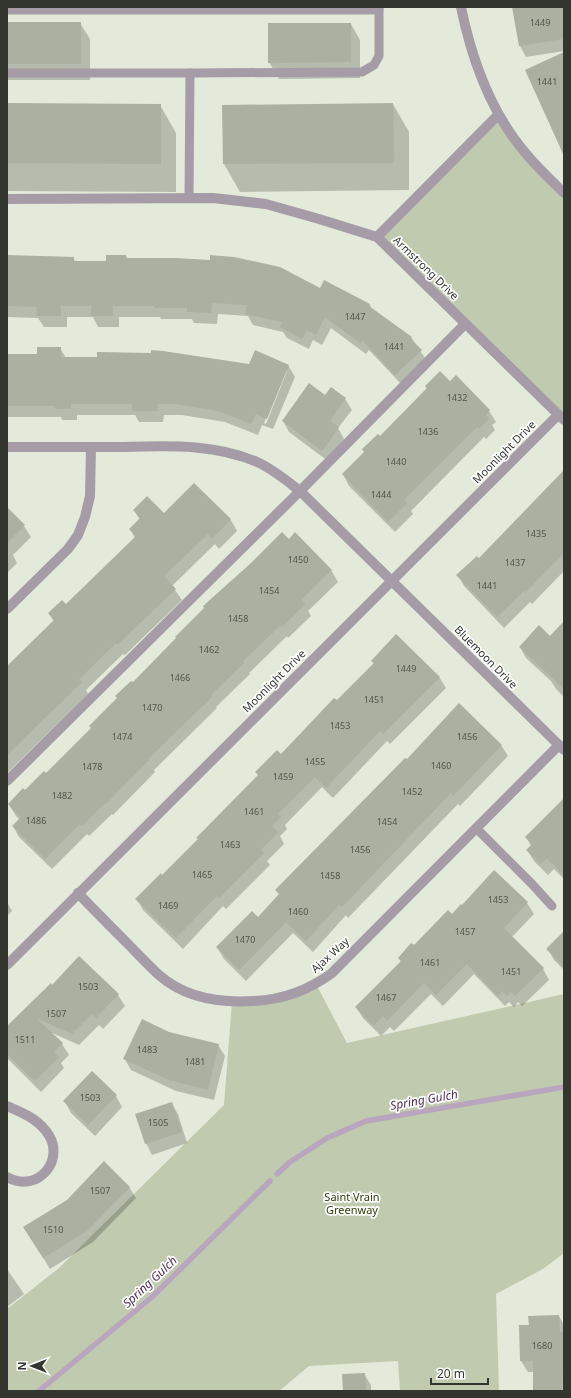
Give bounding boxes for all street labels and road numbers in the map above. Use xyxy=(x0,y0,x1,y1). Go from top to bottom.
street label: Armstrong Drive xyxy=(390,232,462,303)
street label: Moonlight Drive xyxy=(469,417,538,486)
street label: Bluemoon Drive xyxy=(452,622,521,691)
street label: Moonlight Drive xyxy=(239,646,308,715)
street label: Ajax Way xyxy=(307,933,352,976)

